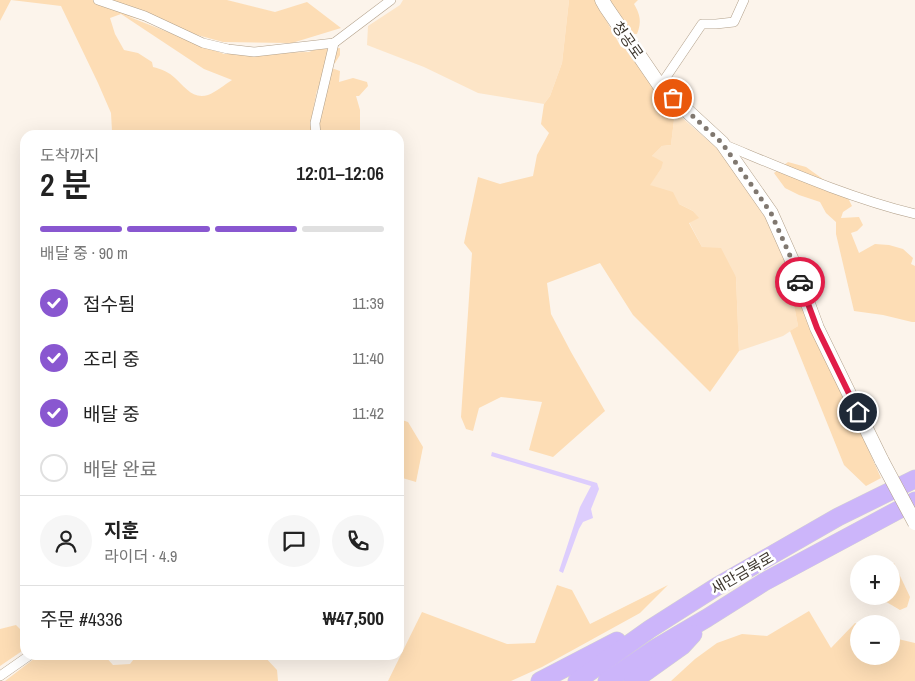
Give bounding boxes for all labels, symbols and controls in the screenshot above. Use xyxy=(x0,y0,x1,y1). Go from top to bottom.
street label: 청공로 xyxy=(608,17,648,63)
pin xyxy=(652,77,694,119)
icon: bag xyxy=(659,84,687,112)
text: 도착까지 xyxy=(40,144,99,166)
text: 12:01–12:06 xyxy=(296,160,384,186)
text: 2 분 xyxy=(40,163,91,206)
text: 배달 중 · 90 m xyxy=(40,242,128,264)
courier xyxy=(775,257,825,307)
icon: car xyxy=(786,268,814,296)
icon: check xyxy=(40,289,68,317)
text: 접수됨 xyxy=(83,291,135,317)
text: 11:39 xyxy=(352,292,384,314)
icon: check xyxy=(40,344,68,372)
text: 조리 중 xyxy=(83,346,140,372)
text: 11:40 xyxy=(352,347,384,369)
pin xyxy=(837,391,879,433)
icon: home xyxy=(844,398,872,426)
icon: check xyxy=(40,399,68,427)
text: 배달 중 xyxy=(83,401,140,427)
text: 11:42 xyxy=(352,402,384,424)
text: 배달 완료 xyxy=(83,456,157,482)
button: person xyxy=(40,515,92,567)
button: chat xyxy=(268,515,320,567)
button: phone xyxy=(332,515,384,567)
text: 지훈 xyxy=(104,517,139,543)
text: 라이더 · 4.9 xyxy=(104,545,177,567)
street label: 새만금북로 xyxy=(707,547,777,599)
map controls xyxy=(850,555,900,665)
button: + xyxy=(850,555,900,605)
text: ₩47,500 xyxy=(323,605,384,631)
text: 주문 #4336 xyxy=(40,606,123,632)
button: − xyxy=(850,615,900,665)

